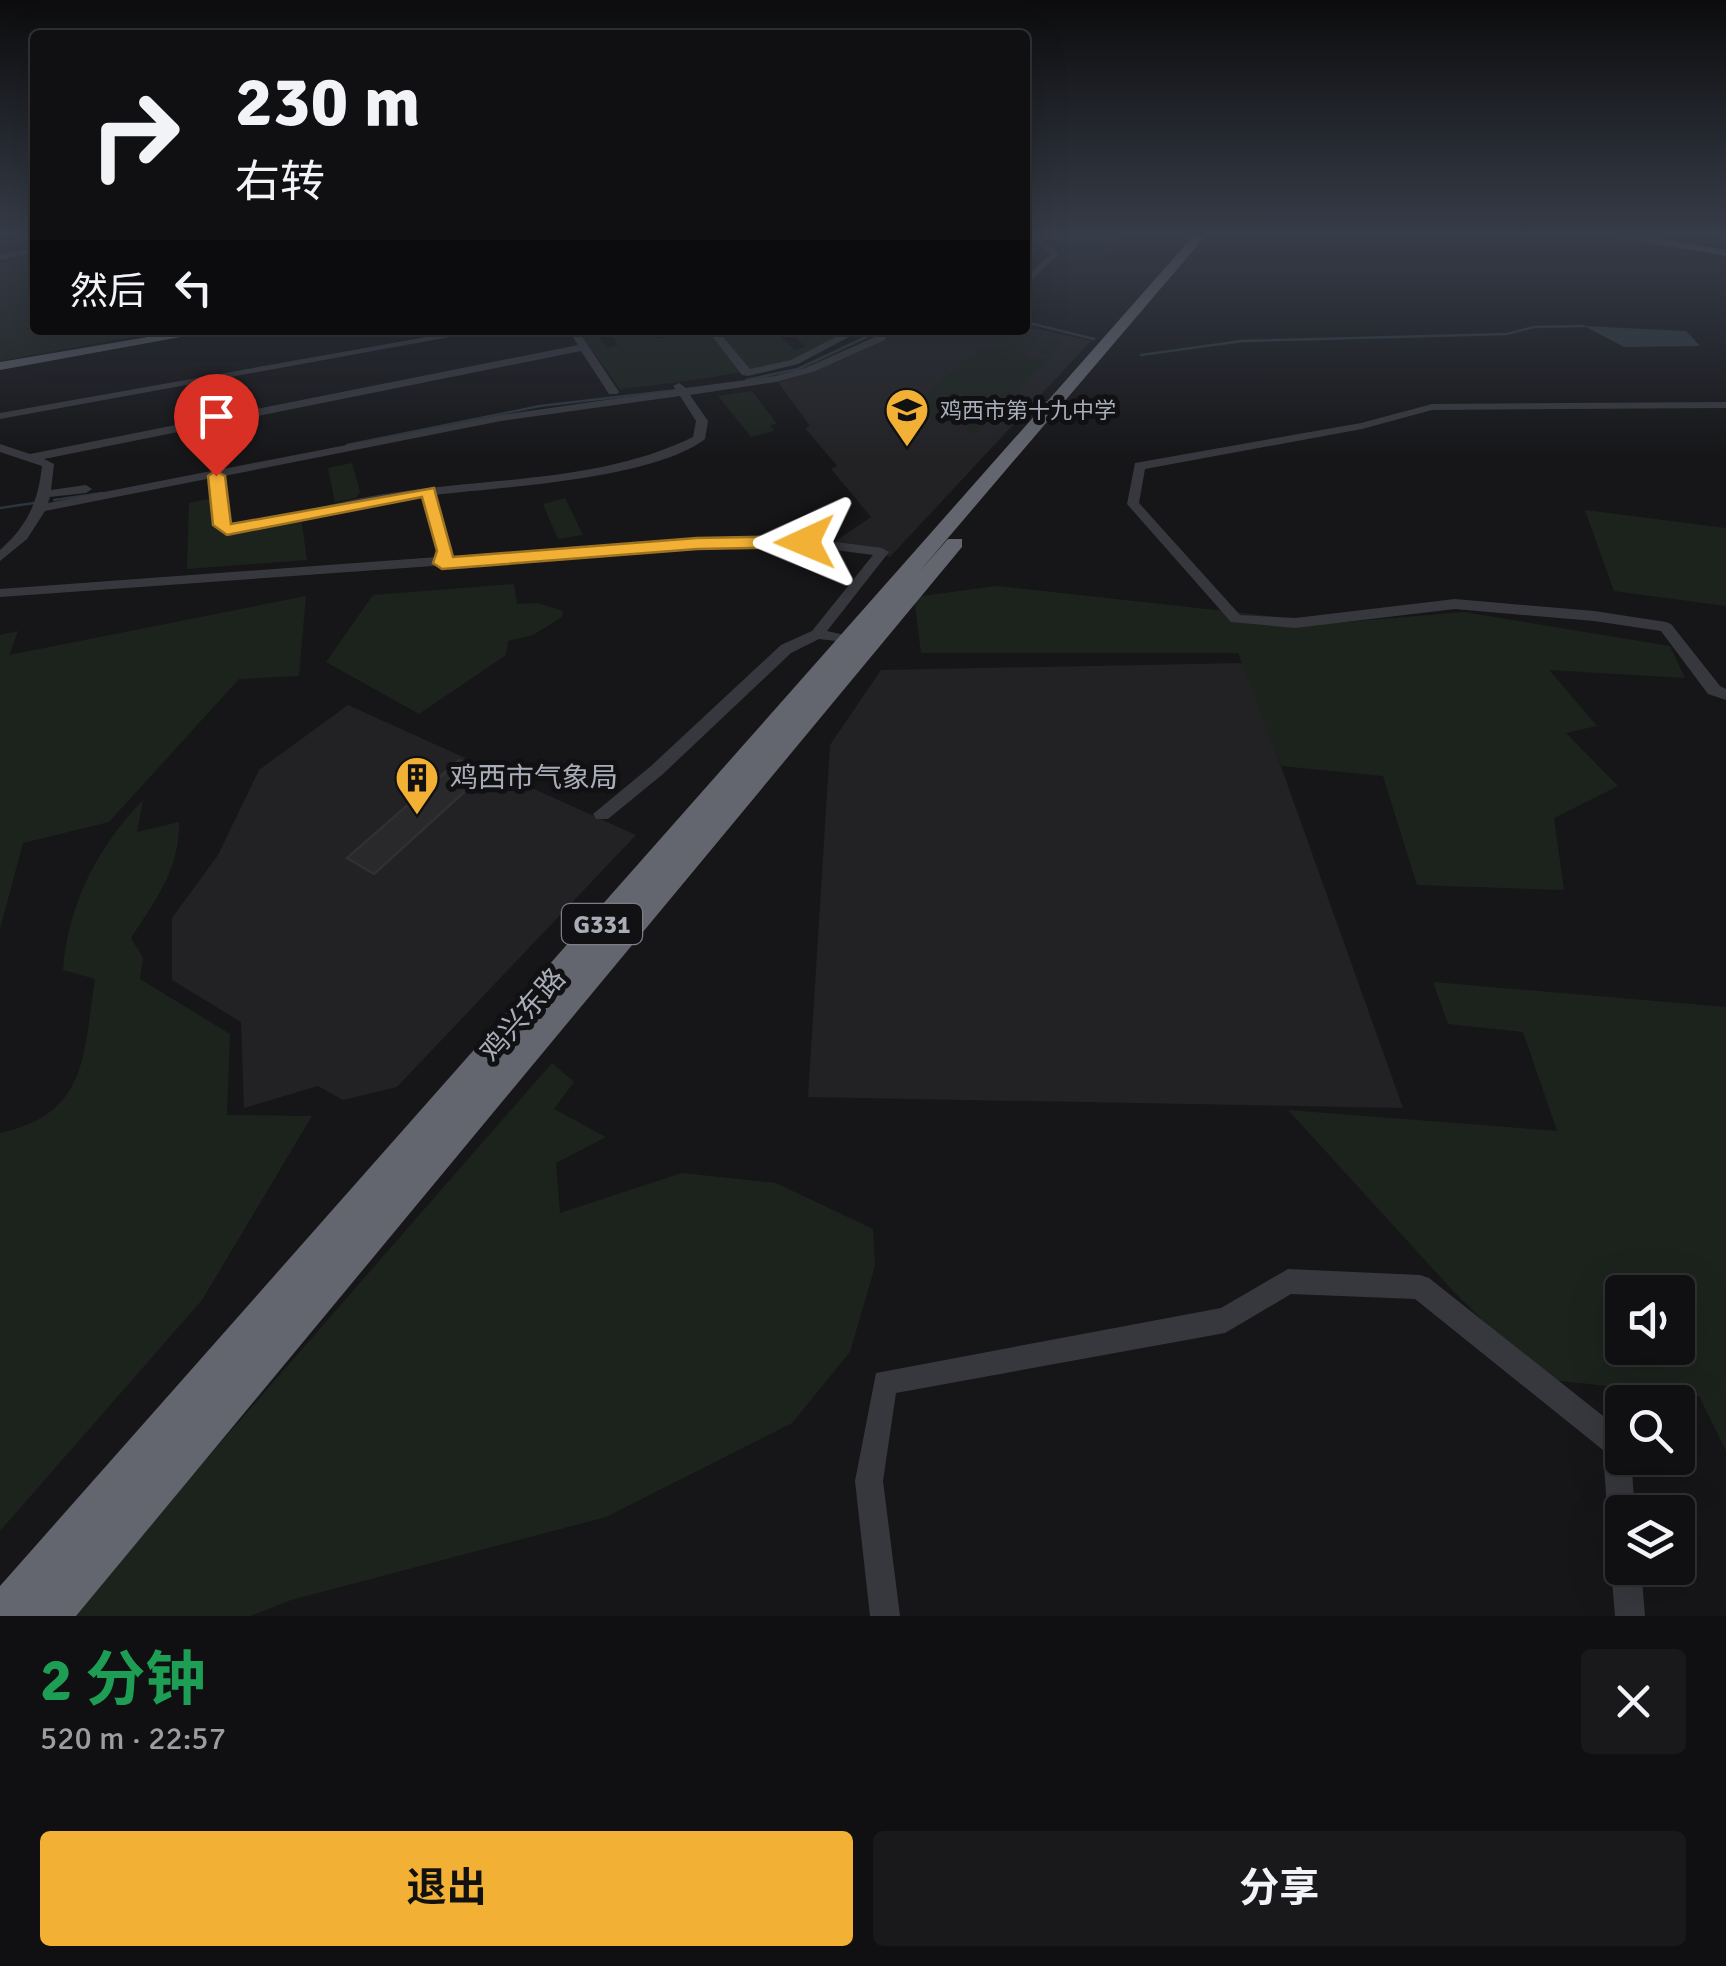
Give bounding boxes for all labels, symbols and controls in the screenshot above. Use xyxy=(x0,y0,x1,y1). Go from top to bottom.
text: 230 m xyxy=(235,59,420,145)
icon: right xyxy=(70,70,200,200)
text: 右转 xyxy=(235,155,325,210)
icon: left xyxy=(166,260,221,315)
text: 然后 xyxy=(70,268,146,315)
pin xyxy=(174,374,259,477)
school or university icon: 鸡西市第十九中学 xyxy=(884,387,930,448)
icon: arrive xyxy=(189,389,244,444)
place label: 鸡西市第十九中学 xyxy=(940,397,1116,424)
position arrow xyxy=(753,490,857,594)
building icon: 鸡西市气象局 xyxy=(394,755,440,816)
place label: 鸡西市气象局 xyxy=(450,761,618,795)
road number: G331 xyxy=(562,904,642,944)
street label: 鸡兴东路 xyxy=(473,962,573,1068)
map controls xyxy=(1605,1275,1695,1585)
button: sound xyxy=(1605,1275,1695,1365)
button: search xyxy=(1605,1385,1695,1475)
button: layers xyxy=(1605,1495,1695,1585)
text: 2 分钟 xyxy=(40,1644,206,1718)
button: close xyxy=(1581,1649,1686,1754)
text: 520 m · 22:57 xyxy=(40,1719,226,1758)
button: 退出 xyxy=(40,1831,853,1946)
button: 分享 xyxy=(873,1831,1686,1946)

